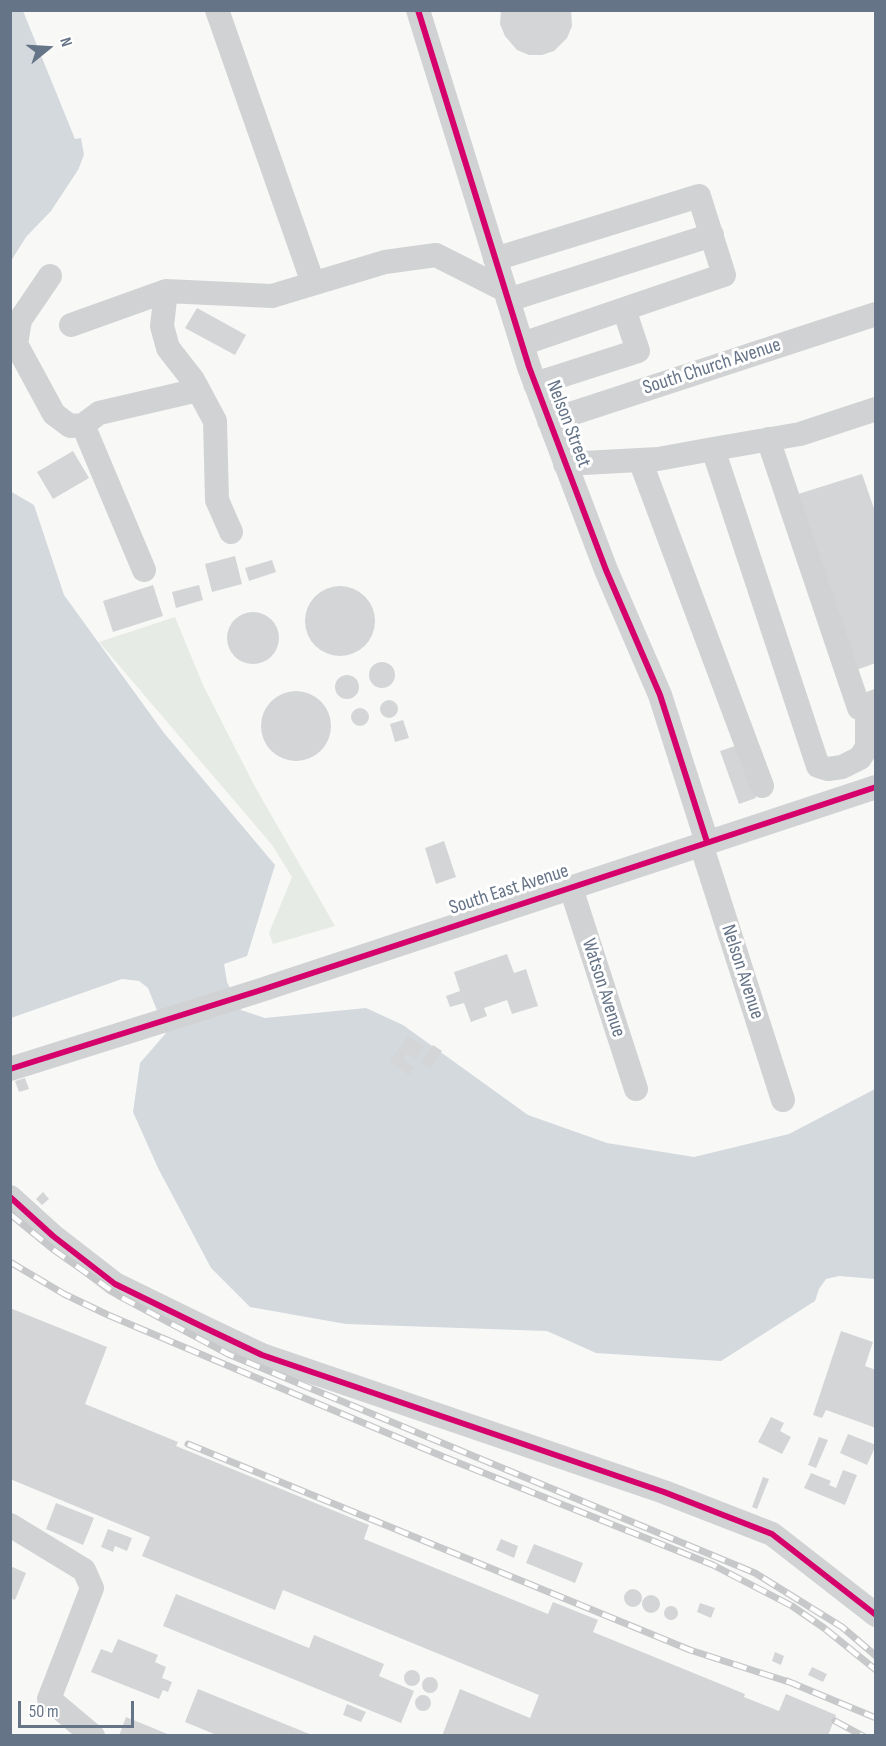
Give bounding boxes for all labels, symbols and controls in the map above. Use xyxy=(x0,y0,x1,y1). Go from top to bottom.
north arrow xyxy=(18,18,78,78)
text: N xyxy=(55,35,76,49)
street label: South Church Avenue xyxy=(640,333,784,401)
street label: Nelson Street xyxy=(540,377,596,471)
street label: South East Avenue xyxy=(446,859,572,921)
street label: Nelson Avenue xyxy=(715,922,769,1022)
street label: Watson Avenue xyxy=(576,936,630,1040)
scale bar xyxy=(21,1689,136,1727)
text: 50 m xyxy=(29,1701,59,1722)

